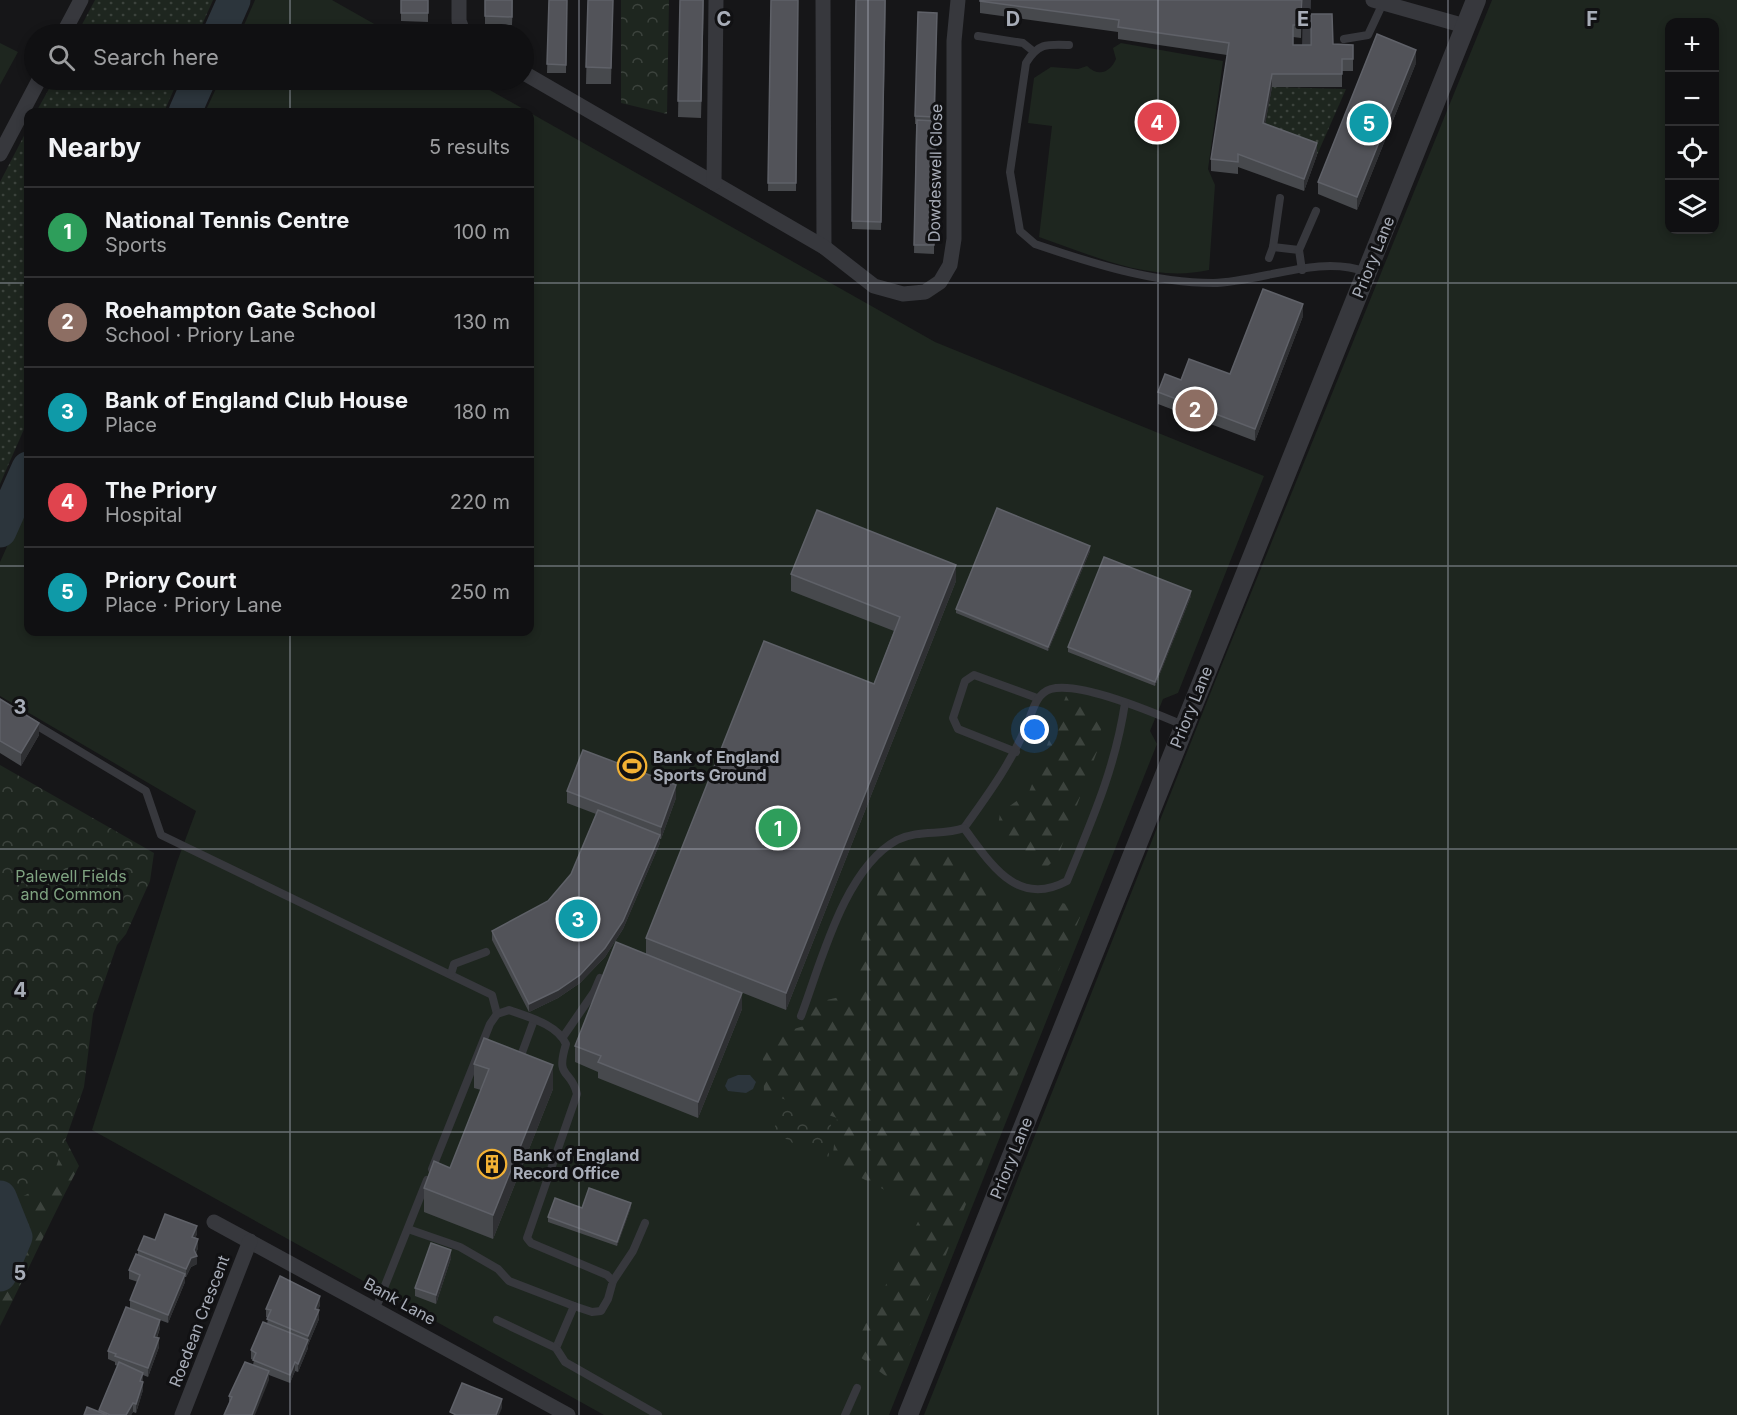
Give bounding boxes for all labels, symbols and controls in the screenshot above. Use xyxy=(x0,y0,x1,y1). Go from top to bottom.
text: C xyxy=(717,7,731,31)
text: D xyxy=(1006,7,1020,31)
text: E xyxy=(1297,7,1309,31)
text: F xyxy=(1586,7,1598,31)
map controls xyxy=(1665,18,1719,234)
button: + xyxy=(1665,18,1719,72)
search box xyxy=(24,24,534,90)
icon: search xyxy=(45,41,78,74)
text: Search here xyxy=(93,44,219,70)
button: − xyxy=(1665,72,1719,126)
pin: 4 xyxy=(1138,100,1176,144)
pin: 5 xyxy=(1350,100,1388,146)
street label: Dowdeswell Close xyxy=(924,104,946,242)
button: locate xyxy=(1665,126,1719,180)
text: Nearby xyxy=(48,132,141,163)
text: 5 results xyxy=(429,135,510,159)
button: layers xyxy=(1665,180,1719,234)
text: National Tennis Centre xyxy=(105,207,349,233)
street label: Priory Lane xyxy=(1348,213,1398,301)
text: 1 xyxy=(63,220,72,244)
text: 100 m xyxy=(453,220,510,244)
text: Sports xyxy=(105,233,167,257)
text: Roehampton Gate School xyxy=(105,297,376,323)
text: 2 xyxy=(61,310,74,334)
text: 130 m xyxy=(454,310,510,334)
text: School · Priory Lane xyxy=(105,323,295,347)
pin: 2 xyxy=(1176,386,1214,432)
text: Bank of England Club House xyxy=(105,387,408,413)
text: 3 xyxy=(61,400,74,424)
text: 180 m xyxy=(454,400,510,424)
text: Place xyxy=(105,413,157,437)
text: The Priory xyxy=(105,477,217,503)
text: 4 xyxy=(61,490,74,514)
text: 220 m xyxy=(450,490,510,514)
text: Hospital xyxy=(105,503,182,527)
text: Priory Court xyxy=(105,567,237,593)
text: 5 xyxy=(61,580,74,604)
text: 250 m xyxy=(450,580,510,604)
text: Place · Priory Lane xyxy=(105,593,282,617)
street label: Priory Lane xyxy=(1166,663,1216,751)
text: 3 xyxy=(14,695,26,719)
your location xyxy=(1020,715,1049,744)
place label: Bank of England Sports Ground xyxy=(653,747,779,785)
sports icon: Bank of England Sports Ground xyxy=(616,750,648,782)
pin: 1 xyxy=(758,806,798,850)
park label: Palewell Fields and Common xyxy=(15,866,127,904)
pin: 3 xyxy=(558,896,598,942)
text: 4 xyxy=(13,978,27,1002)
street label: Priory Lane xyxy=(986,1114,1036,1202)
place label: Bank of England Record Office xyxy=(513,1145,639,1183)
building icon: Bank of England Record Office xyxy=(476,1148,508,1180)
street label: Roedean Crescent xyxy=(165,1252,233,1390)
text: 5 xyxy=(14,1261,26,1285)
street label: Bank Lane xyxy=(361,1273,439,1329)

